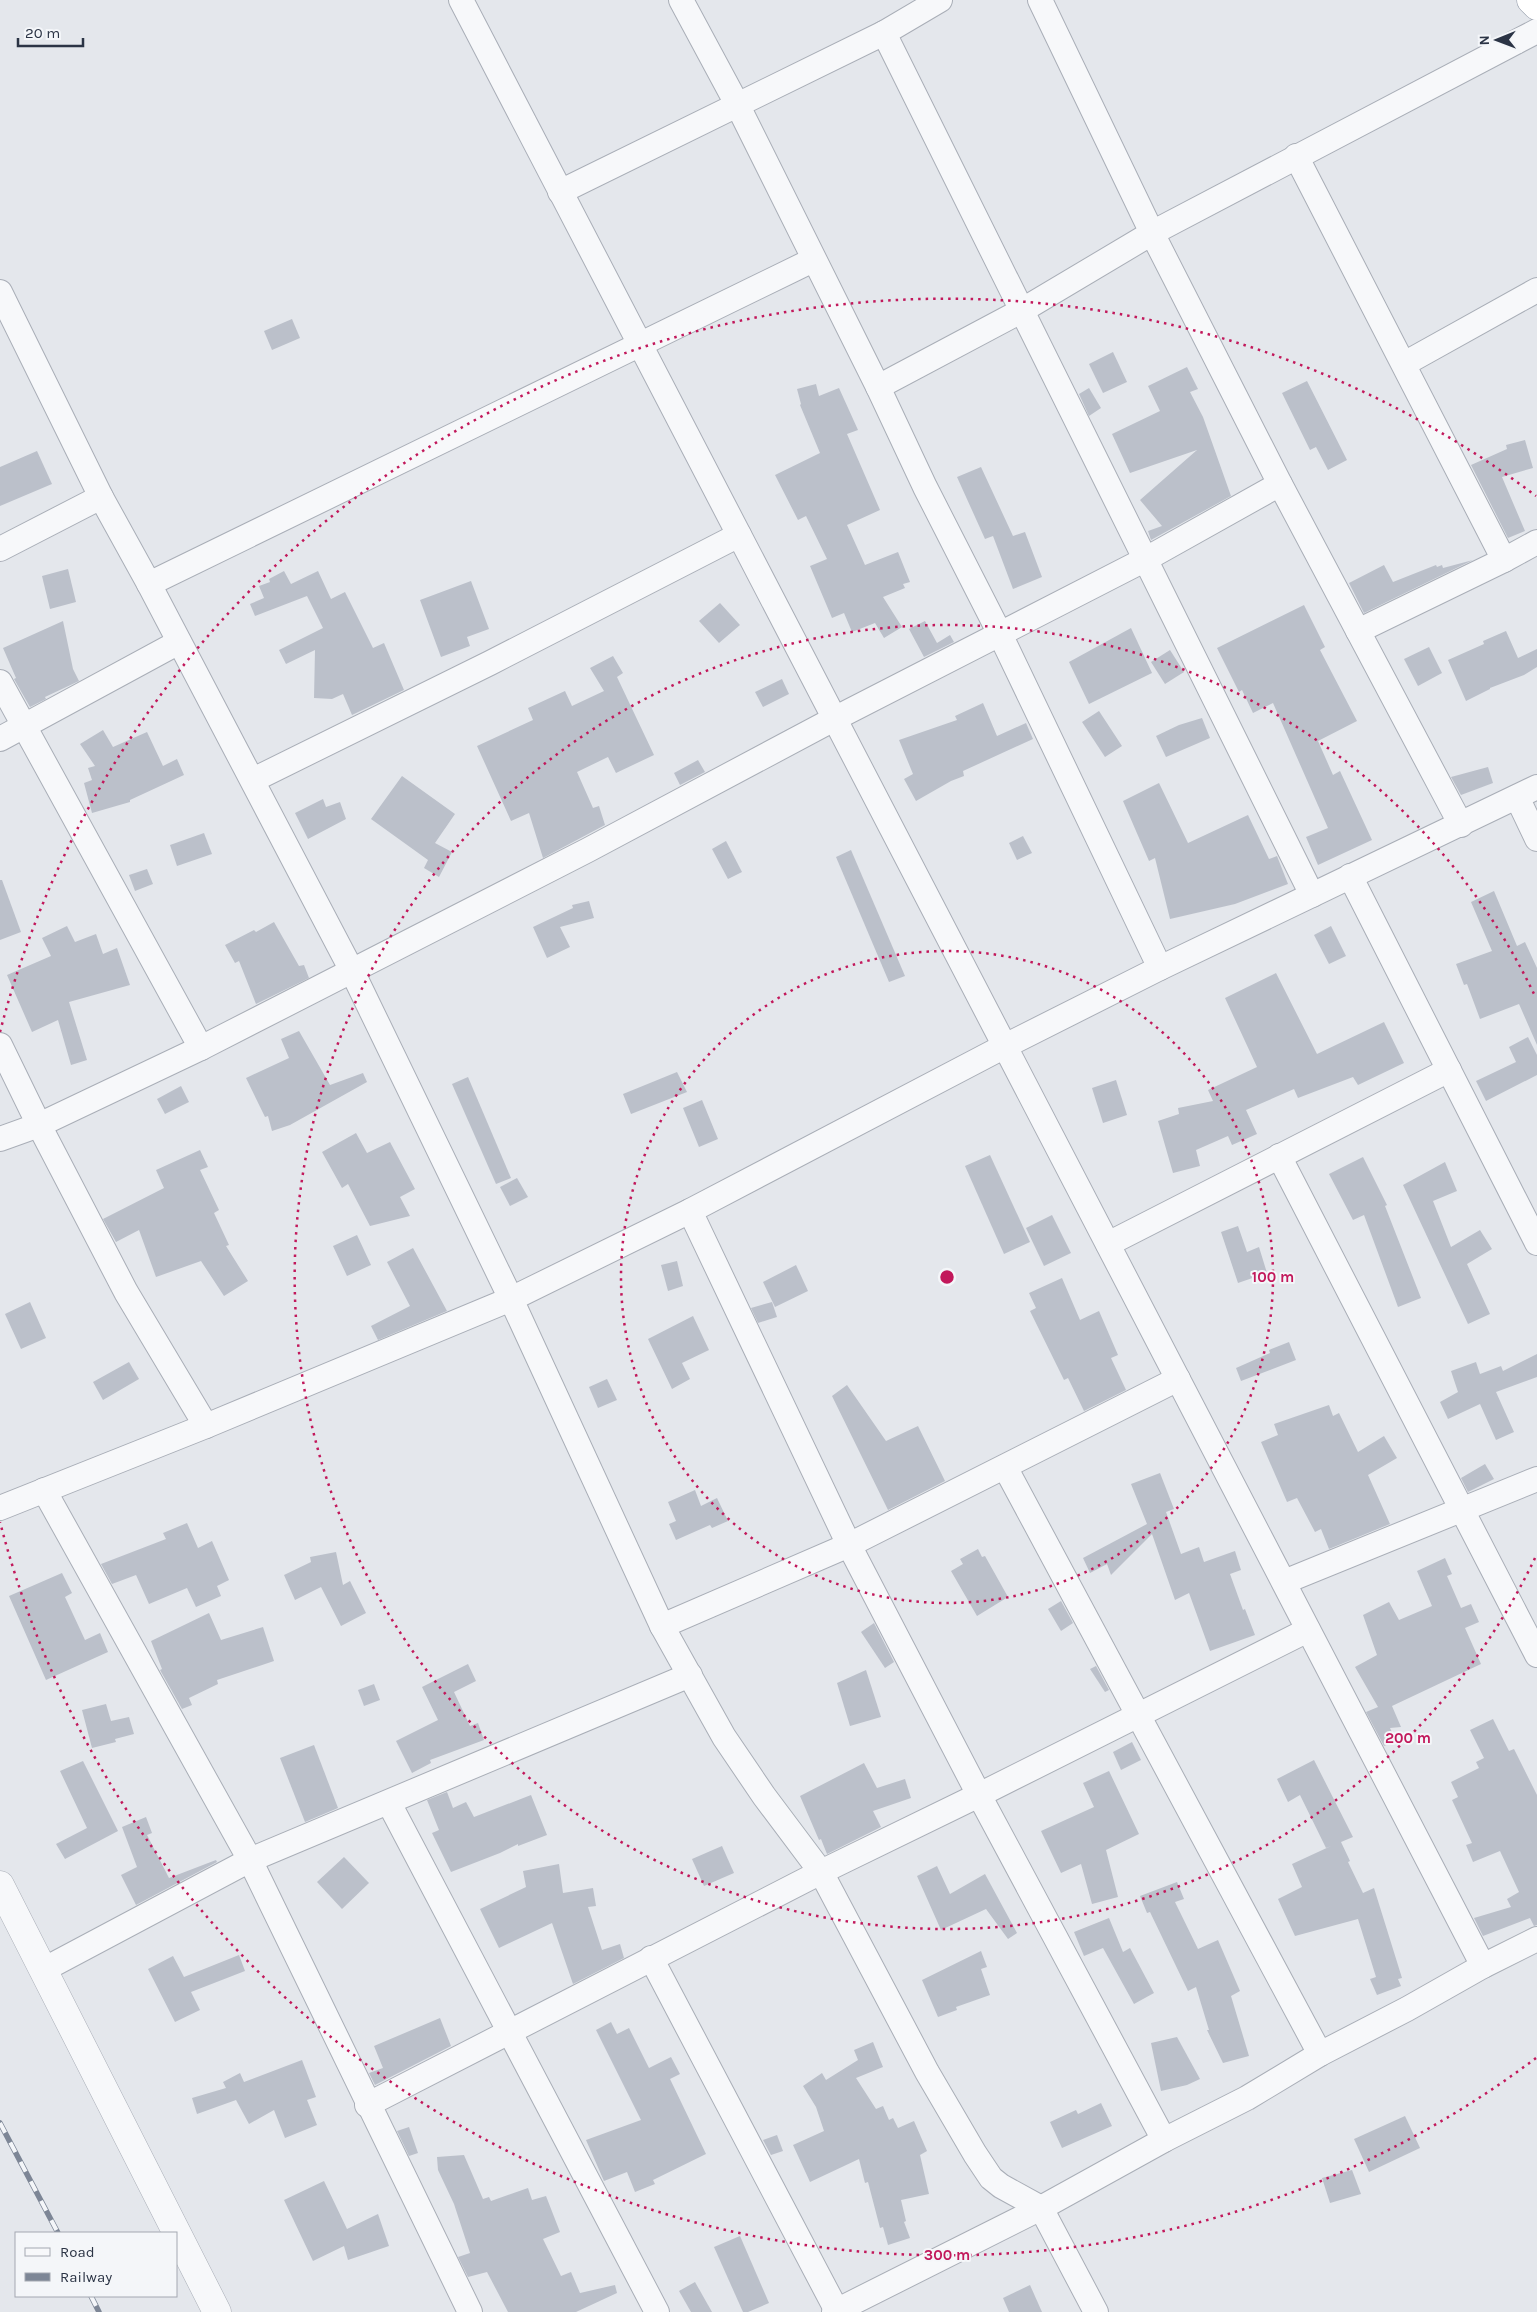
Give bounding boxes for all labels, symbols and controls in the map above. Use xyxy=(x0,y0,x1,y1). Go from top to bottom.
scale bar xyxy=(18,15,82,47)
north arrow xyxy=(1472,15,1522,65)
text: 20 m xyxy=(25,24,60,42)
text: N xyxy=(1476,35,1493,45)
centre of rings xyxy=(938,1268,956,1286)
text: 100 m xyxy=(1252,1268,1294,1286)
text: 200 m xyxy=(1385,1729,1431,1747)
legend xyxy=(15,2232,178,2297)
text: Road xyxy=(60,2243,95,2261)
text: 300 m xyxy=(924,2246,970,2264)
text: Railway xyxy=(60,2268,112,2286)

